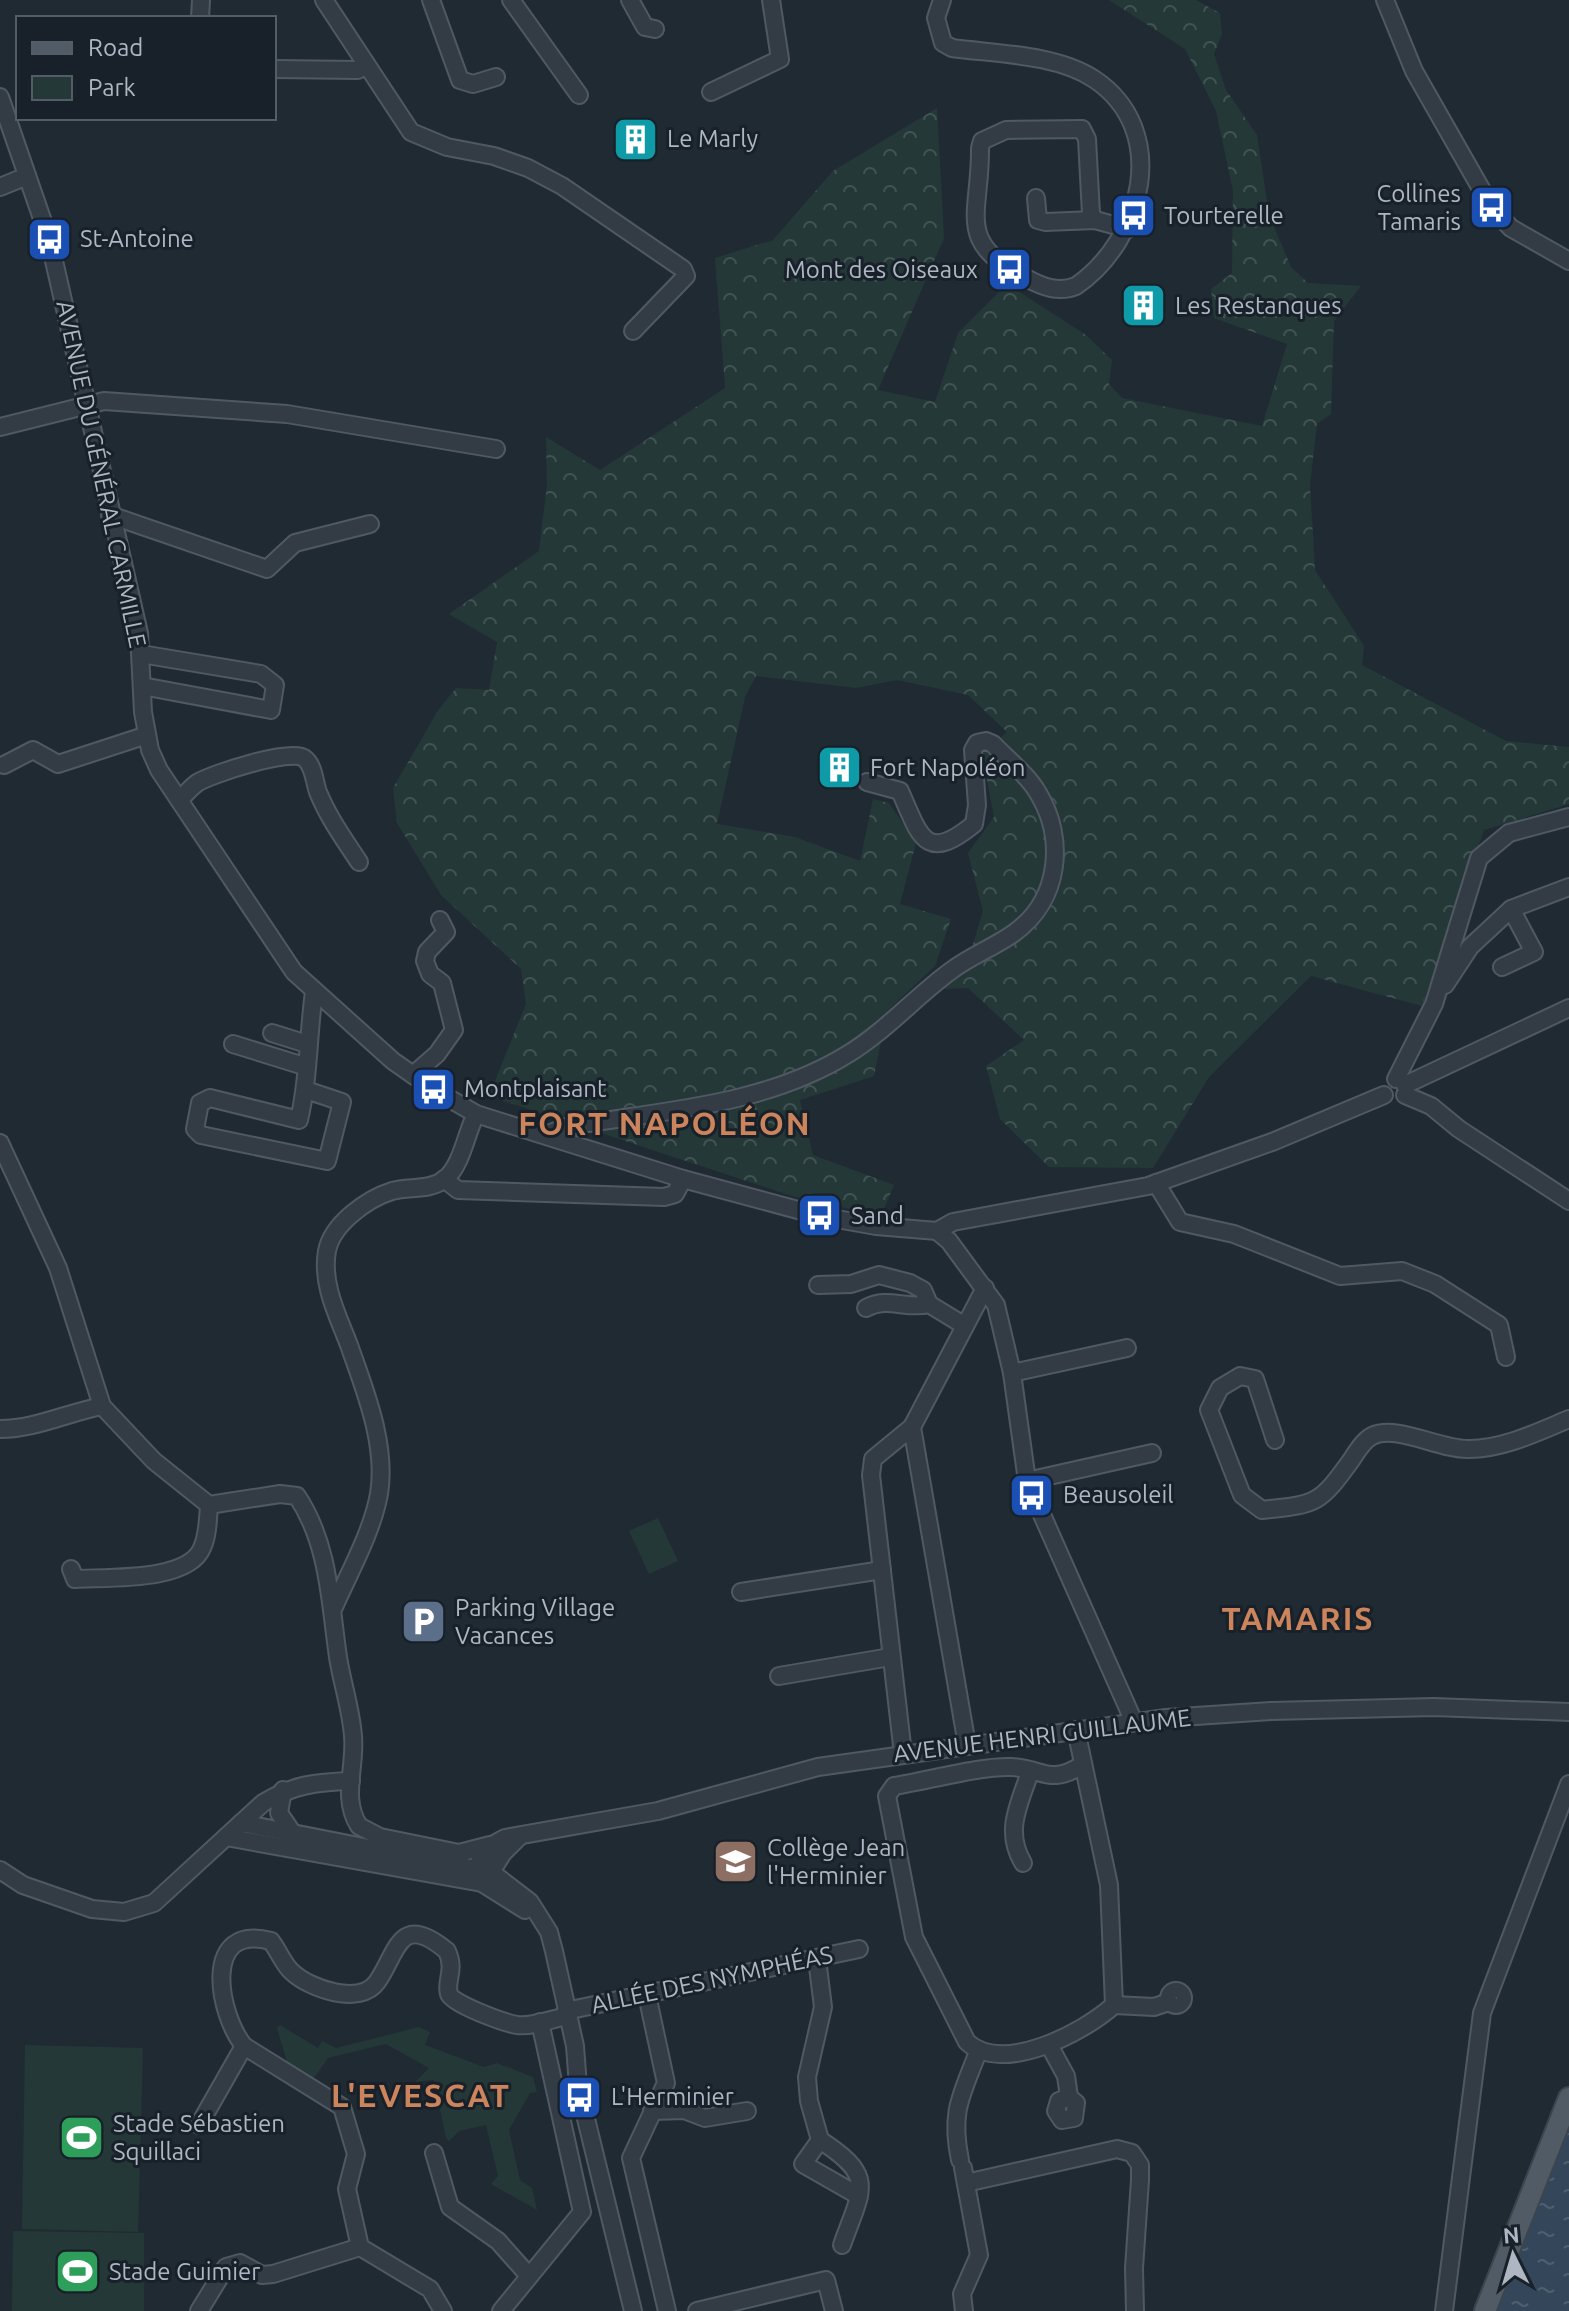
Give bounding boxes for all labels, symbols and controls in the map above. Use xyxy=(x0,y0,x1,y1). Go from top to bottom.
legend xyxy=(16,16,276,120)
text: Road xyxy=(88,34,143,61)
text: Park xyxy=(88,74,136,101)
building icon: Le Marly xyxy=(612,115,660,163)
place label: Le Marly xyxy=(667,125,759,152)
place label: Collines Tamaris xyxy=(1376,180,1461,235)
bus stop icon: Collines Tamaris xyxy=(1468,184,1516,232)
bus stop icon: Tourterelle xyxy=(1109,192,1157,240)
place label: Tourterelle xyxy=(1164,202,1284,229)
bus stop icon: St-Antoine xyxy=(25,215,73,263)
place label: St-Antoine xyxy=(80,225,194,252)
bus stop icon: Mont des Oiseaux xyxy=(985,246,1033,294)
place label: Mont des Oiseaux xyxy=(785,256,978,283)
building icon: Les Restanques xyxy=(1120,282,1168,330)
place label: Les Restanques xyxy=(1175,292,1342,319)
street label: AVENUE DU GÉNÉRAL CARMILLE xyxy=(51,298,152,650)
building icon: Fort Napoléon xyxy=(815,744,863,792)
place label: Fort Napoléon xyxy=(870,754,1026,781)
bus stop icon: Montplaisant xyxy=(409,1065,457,1113)
place label: Montplaisant xyxy=(464,1075,607,1102)
district label: FORT NAPOLÉON xyxy=(518,1104,812,1141)
bus stop icon: Sand xyxy=(796,1192,844,1240)
place label: Sand xyxy=(851,1202,904,1229)
bus stop icon: Beausoleil xyxy=(1008,1471,1056,1519)
place label: Beausoleil xyxy=(1063,1481,1174,1508)
place label: Parking Village Vacances xyxy=(455,1594,615,1649)
parking icon: Parking Village Vacances xyxy=(400,1598,448,1646)
district label: TAMARIS xyxy=(1221,1600,1375,1636)
street label: AVENUE HENRI GUILLAUME xyxy=(892,1704,1192,1767)
place label: Collège Jean l'Herminier xyxy=(767,1834,905,1889)
school or university icon: Collège Jean l'Herminier xyxy=(712,1838,760,1886)
street label: ALLÉE DES NYMPHÉAS xyxy=(588,1940,835,2018)
bus stop icon: L'Herminier xyxy=(556,2073,604,2121)
district label: L'EVESCAT xyxy=(331,2077,511,2113)
place label: L'Herminier xyxy=(611,2083,734,2110)
place label: Stade Sébastien Squillaci xyxy=(113,2110,285,2165)
sports icon: Stade Sébastien Squillaci xyxy=(58,2114,106,2162)
north arrow xyxy=(1473,2215,1553,2295)
text: N xyxy=(1502,2221,1520,2248)
sports icon: Stade Guimier xyxy=(54,2248,102,2296)
place label: Stade Guimier xyxy=(109,2258,260,2285)

